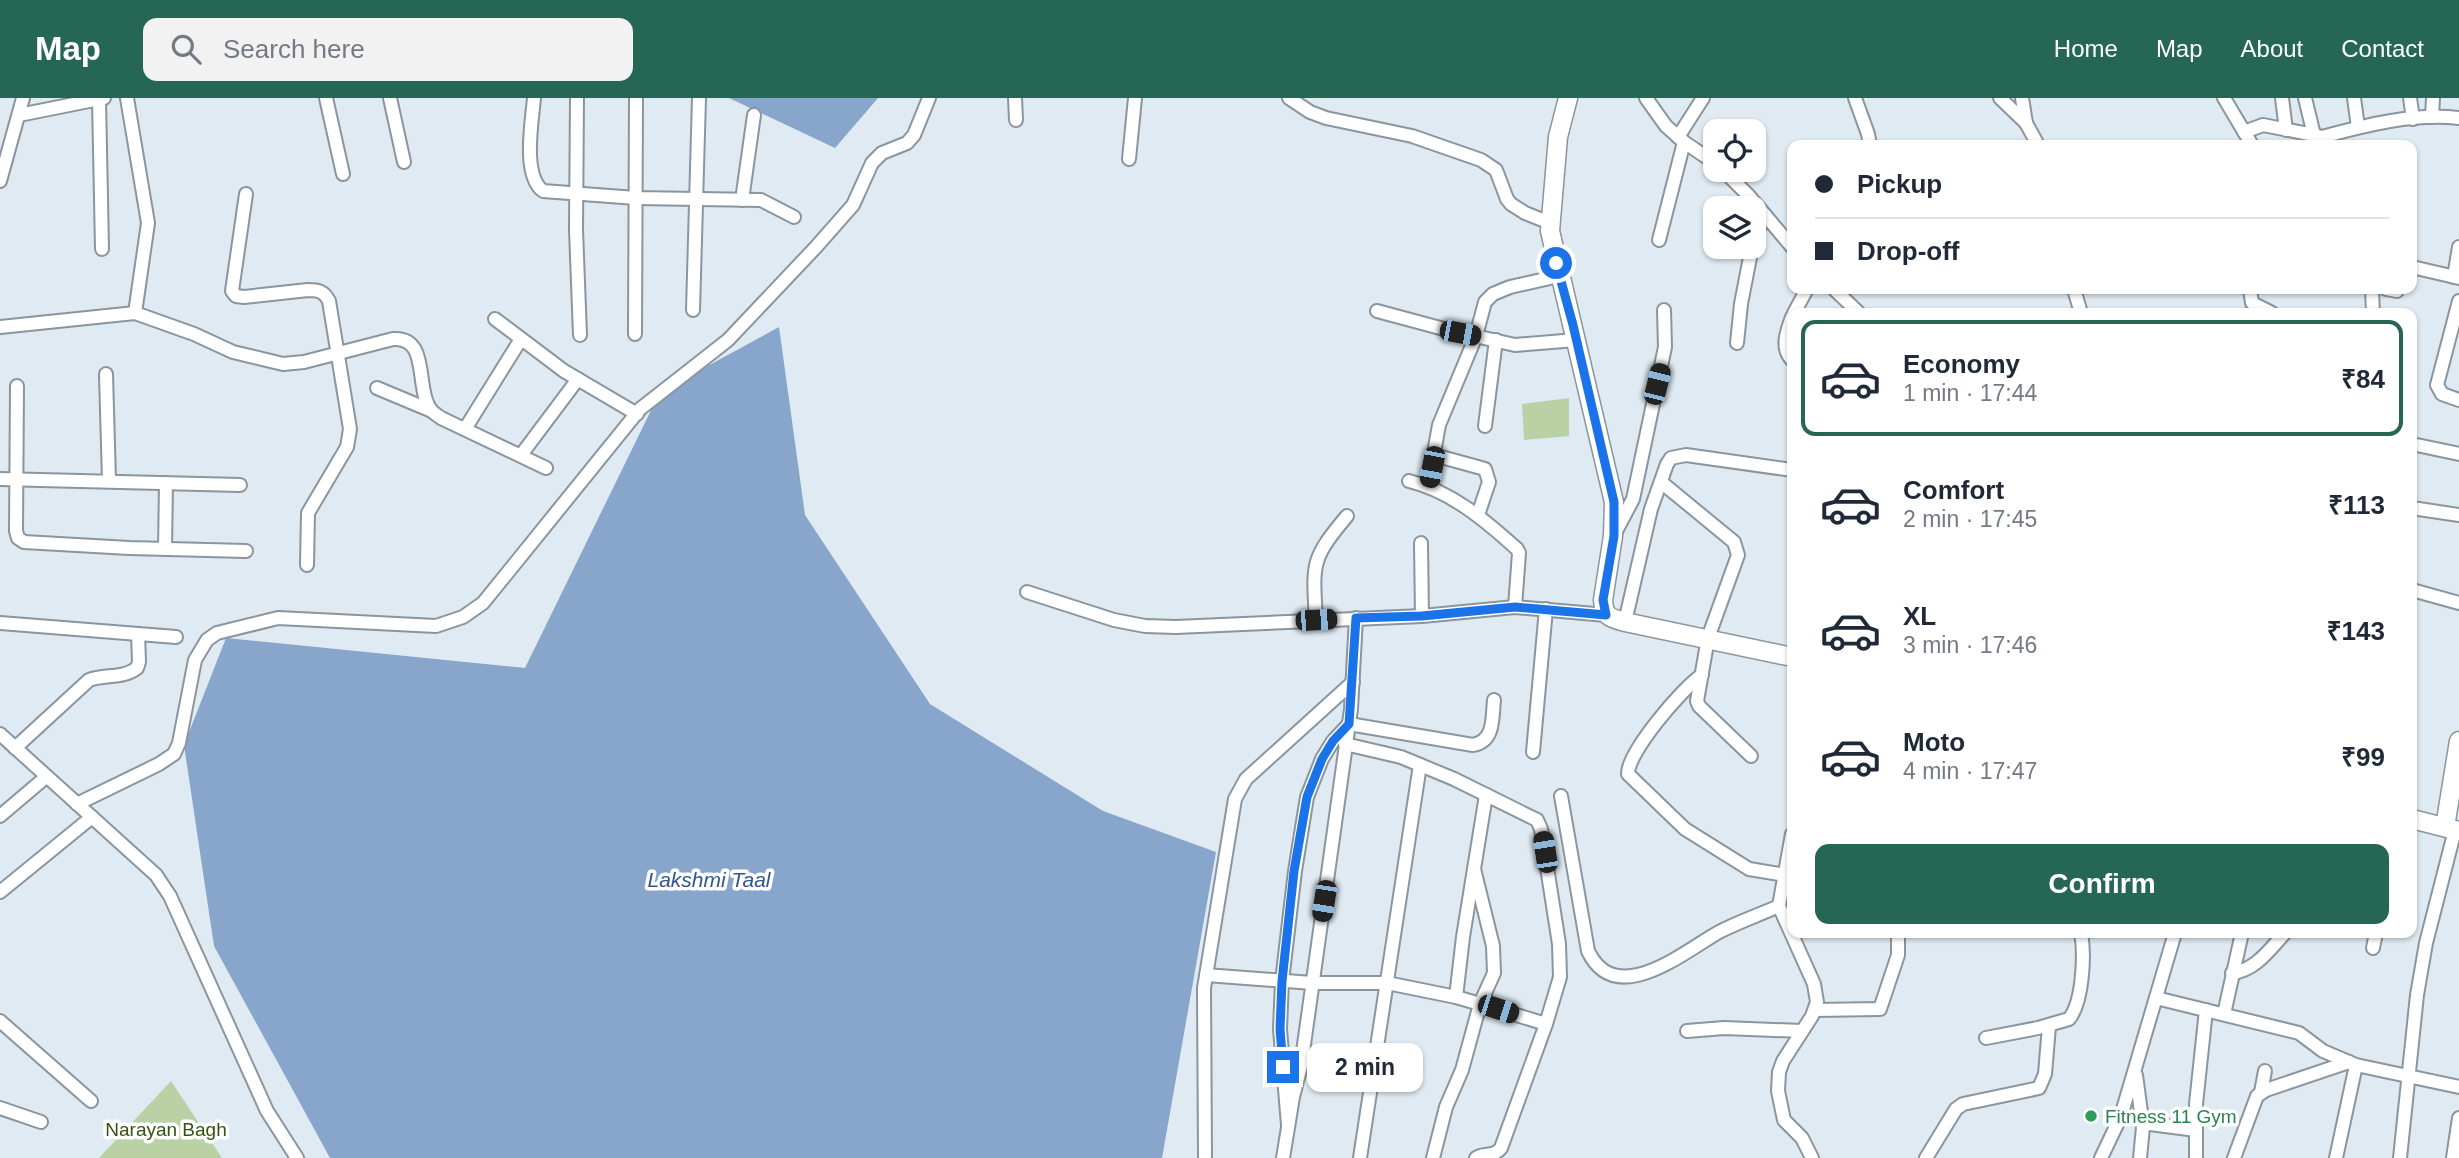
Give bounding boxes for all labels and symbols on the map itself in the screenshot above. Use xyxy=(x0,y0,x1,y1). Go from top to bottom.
route start xyxy=(1540,247,1572,279)
car xyxy=(1438,319,1483,347)
car xyxy=(1642,361,1673,407)
car xyxy=(1418,444,1447,490)
car xyxy=(1295,608,1338,632)
car xyxy=(1532,830,1559,874)
water label: Lakshmi Taal xyxy=(648,868,772,891)
car xyxy=(1311,879,1338,923)
car xyxy=(1475,993,1522,1025)
callout: 2 min xyxy=(1308,1042,1423,1091)
route end xyxy=(1267,1051,1299,1083)
place label: Fitness 11 Gym xyxy=(2105,1106,2237,1127)
marker: Fitness 11 Gym xyxy=(2083,1108,2099,1124)
park label: Narayan Bagh xyxy=(105,1119,227,1140)

